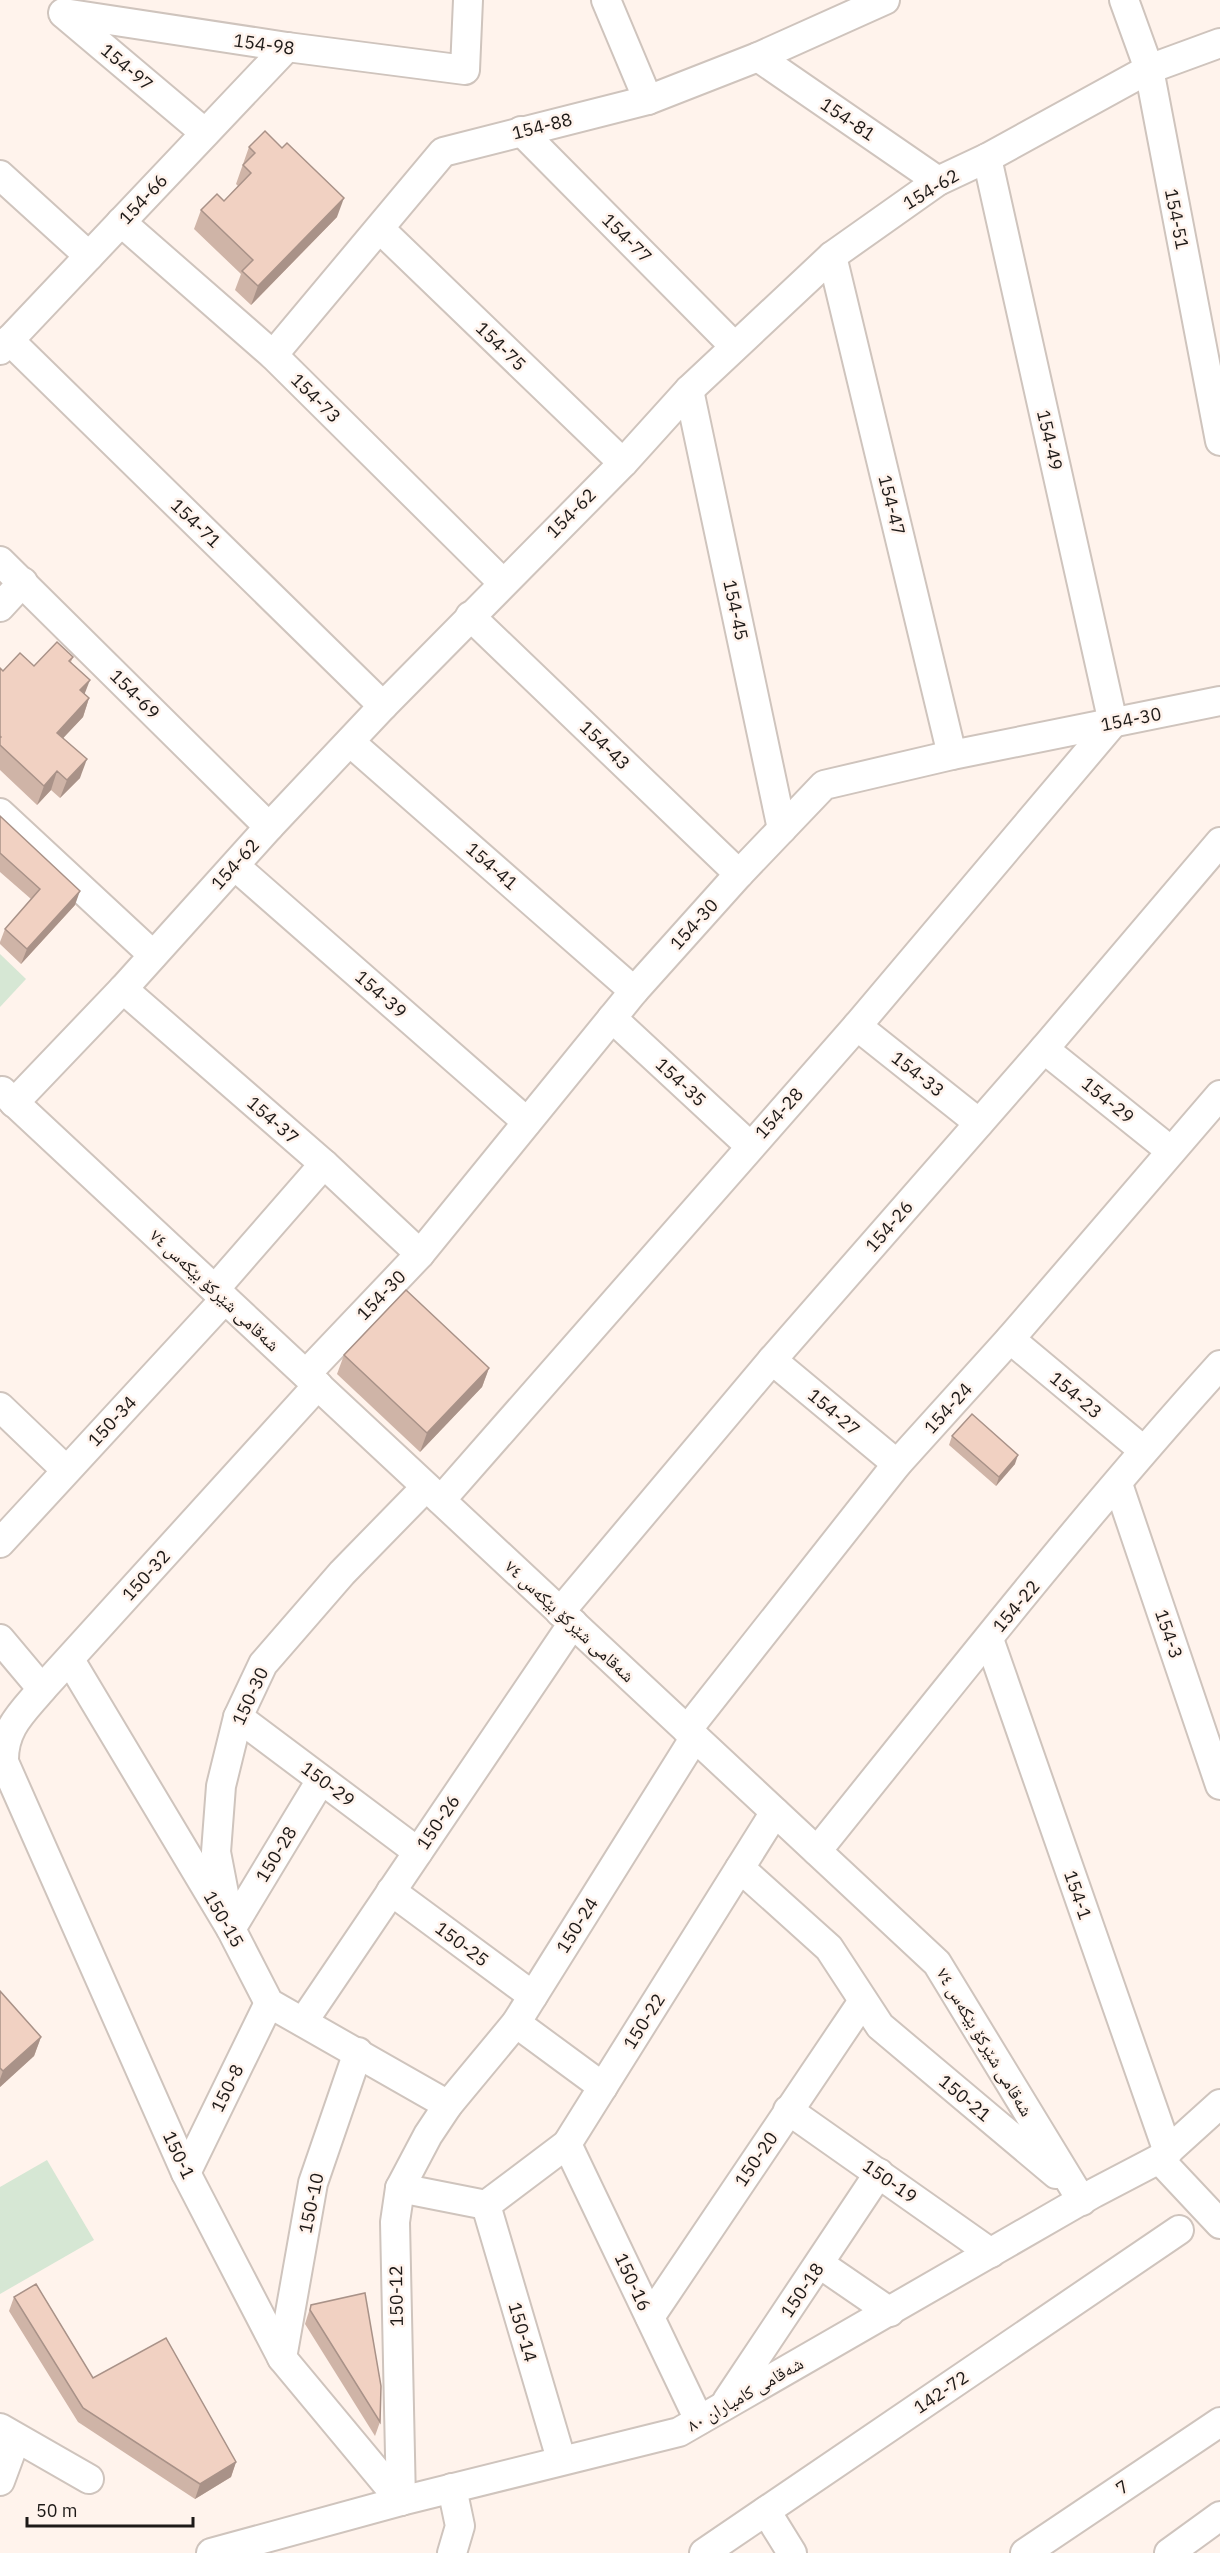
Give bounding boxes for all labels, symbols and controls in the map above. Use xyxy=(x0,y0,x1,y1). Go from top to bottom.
street label: 154-98 xyxy=(232,28,296,60)
street label: 154-97 xyxy=(96,39,158,95)
street label: 154-81 xyxy=(816,92,880,146)
street label: 154-88 xyxy=(510,107,574,145)
street label: 154-62 xyxy=(899,163,963,215)
street label: 154-66 xyxy=(114,169,172,229)
street label: 154-51 xyxy=(1160,187,1194,251)
street label: 154-77 xyxy=(597,208,657,268)
street label: 154-75 xyxy=(471,316,531,376)
street label: 154-73 xyxy=(286,368,346,428)
street label: 154-49 xyxy=(1032,408,1068,472)
street label: 154-47 xyxy=(873,473,911,537)
street label: 154-62 xyxy=(541,483,601,543)
street label: 154-71 xyxy=(166,493,226,553)
street label: 154-45 xyxy=(718,578,754,642)
street label: 154-69 xyxy=(105,664,165,724)
street label: 154-30 xyxy=(1099,702,1163,736)
street label: 154-43 xyxy=(575,715,635,775)
street label: 154-62 xyxy=(206,834,264,894)
street label: 154-41 xyxy=(461,837,523,895)
street label: 154-30 xyxy=(665,894,723,954)
street label: 154-39 xyxy=(350,965,412,1023)
street label: 154-33 xyxy=(887,1046,949,1102)
street label: 154-35 xyxy=(651,1053,711,1111)
street label: 154-29 xyxy=(1077,1072,1139,1128)
street label: 154-28 xyxy=(750,1083,808,1143)
street label: 154-37 xyxy=(242,1091,304,1149)
street label: 154-26 xyxy=(860,1195,918,1257)
street label: شەقامی شێرکۆ بێکەس ٧٤ xyxy=(145,1224,285,1356)
street label: 154-30 xyxy=(351,1265,411,1325)
street label: 154-23 xyxy=(1045,1367,1107,1423)
street label: 154-24 xyxy=(919,1377,977,1438)
street label: 154-27 xyxy=(803,1384,865,1440)
street label: 150-34 xyxy=(83,1391,141,1451)
street label: 150-32 xyxy=(117,1545,175,1605)
street label: شەقامی شێرکۆ بێکەس ٧٤ xyxy=(500,1555,640,1687)
street label: 154-22 xyxy=(988,1575,1044,1637)
street label: 154-3 xyxy=(1150,1606,1188,1662)
street label: 150-30 xyxy=(227,1663,273,1729)
street label: 150-29 xyxy=(297,1756,359,1812)
street label: 150-26 xyxy=(411,1790,465,1854)
street label: 150-28 xyxy=(250,1822,302,1886)
street label: 154-1 xyxy=(1059,1867,1097,1923)
street label: 150-15 xyxy=(199,1887,249,1951)
street label: 150-24 xyxy=(551,1893,603,1957)
street label: 150-25 xyxy=(431,1916,493,1972)
street label: شەقامی شێرکۆ بێکەس ٧٤ xyxy=(932,1964,1038,2120)
street label: 150-22 xyxy=(618,1989,670,2053)
street label: 150-8 xyxy=(206,2060,248,2116)
street label: 150-21 xyxy=(934,2070,996,2126)
street label: 150-1 xyxy=(158,2127,200,2183)
street label: 150-20 xyxy=(729,2127,783,2191)
street label: 150-19 xyxy=(858,2154,922,2208)
street label: 150-10 xyxy=(293,2171,329,2235)
street label: 150-16 xyxy=(610,2249,656,2315)
street label: 150-18 xyxy=(775,2258,829,2322)
street label: 150-12 xyxy=(384,2265,408,2327)
street label: 150-14 xyxy=(504,2299,543,2365)
street label: شەقامی کامیاران ٨٠ xyxy=(683,2351,807,2437)
street label: 142-72 xyxy=(909,2365,973,2419)
street label: 7 xyxy=(1111,2474,1133,2500)
scale bar xyxy=(27,2490,194,2528)
text: 50 m xyxy=(36,2499,78,2522)

